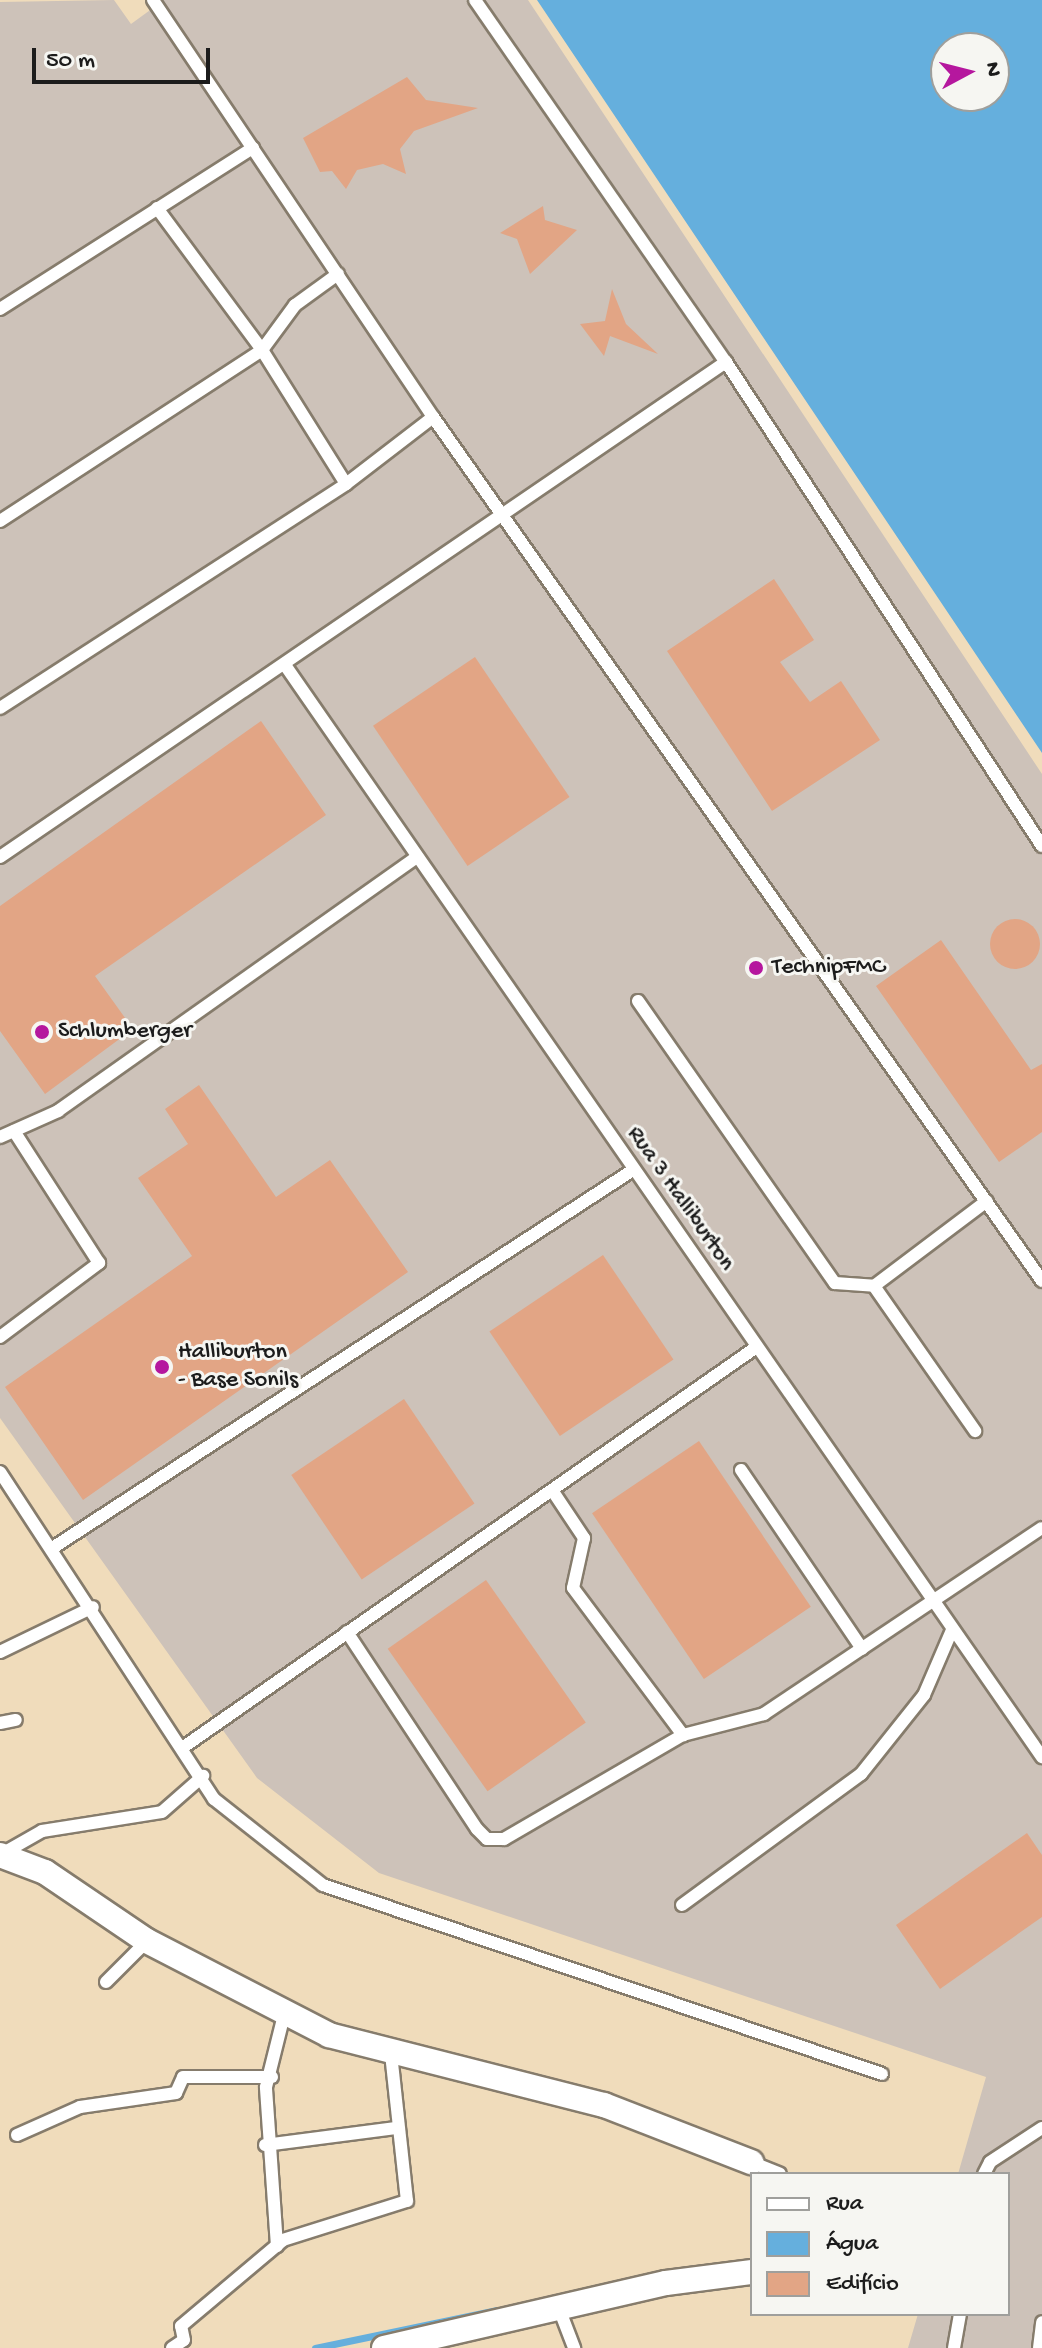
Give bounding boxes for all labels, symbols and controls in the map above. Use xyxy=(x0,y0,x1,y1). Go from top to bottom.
scale bar xyxy=(36,32,214,82)
north arrow xyxy=(930,32,1010,112)
text: 50 m xyxy=(46,47,95,76)
text: N xyxy=(978,61,1006,78)
place label: TechnipFMC xyxy=(772,954,885,982)
marker: TechnipFMC xyxy=(747,959,765,977)
place label: Schlumberger xyxy=(58,1018,192,1046)
marker: Schlumberger xyxy=(33,1023,51,1041)
street label: Rua 3 Halliburton xyxy=(619,1121,741,1277)
place label: Halliburton - Base Sonils xyxy=(178,1339,298,1395)
marker: Halliburton - Base Sonils xyxy=(153,1358,171,1376)
legend xyxy=(750,2172,1010,2316)
text: Rua xyxy=(826,2190,863,2219)
text: Água xyxy=(826,2230,878,2259)
text: Edifício xyxy=(826,2270,899,2299)

